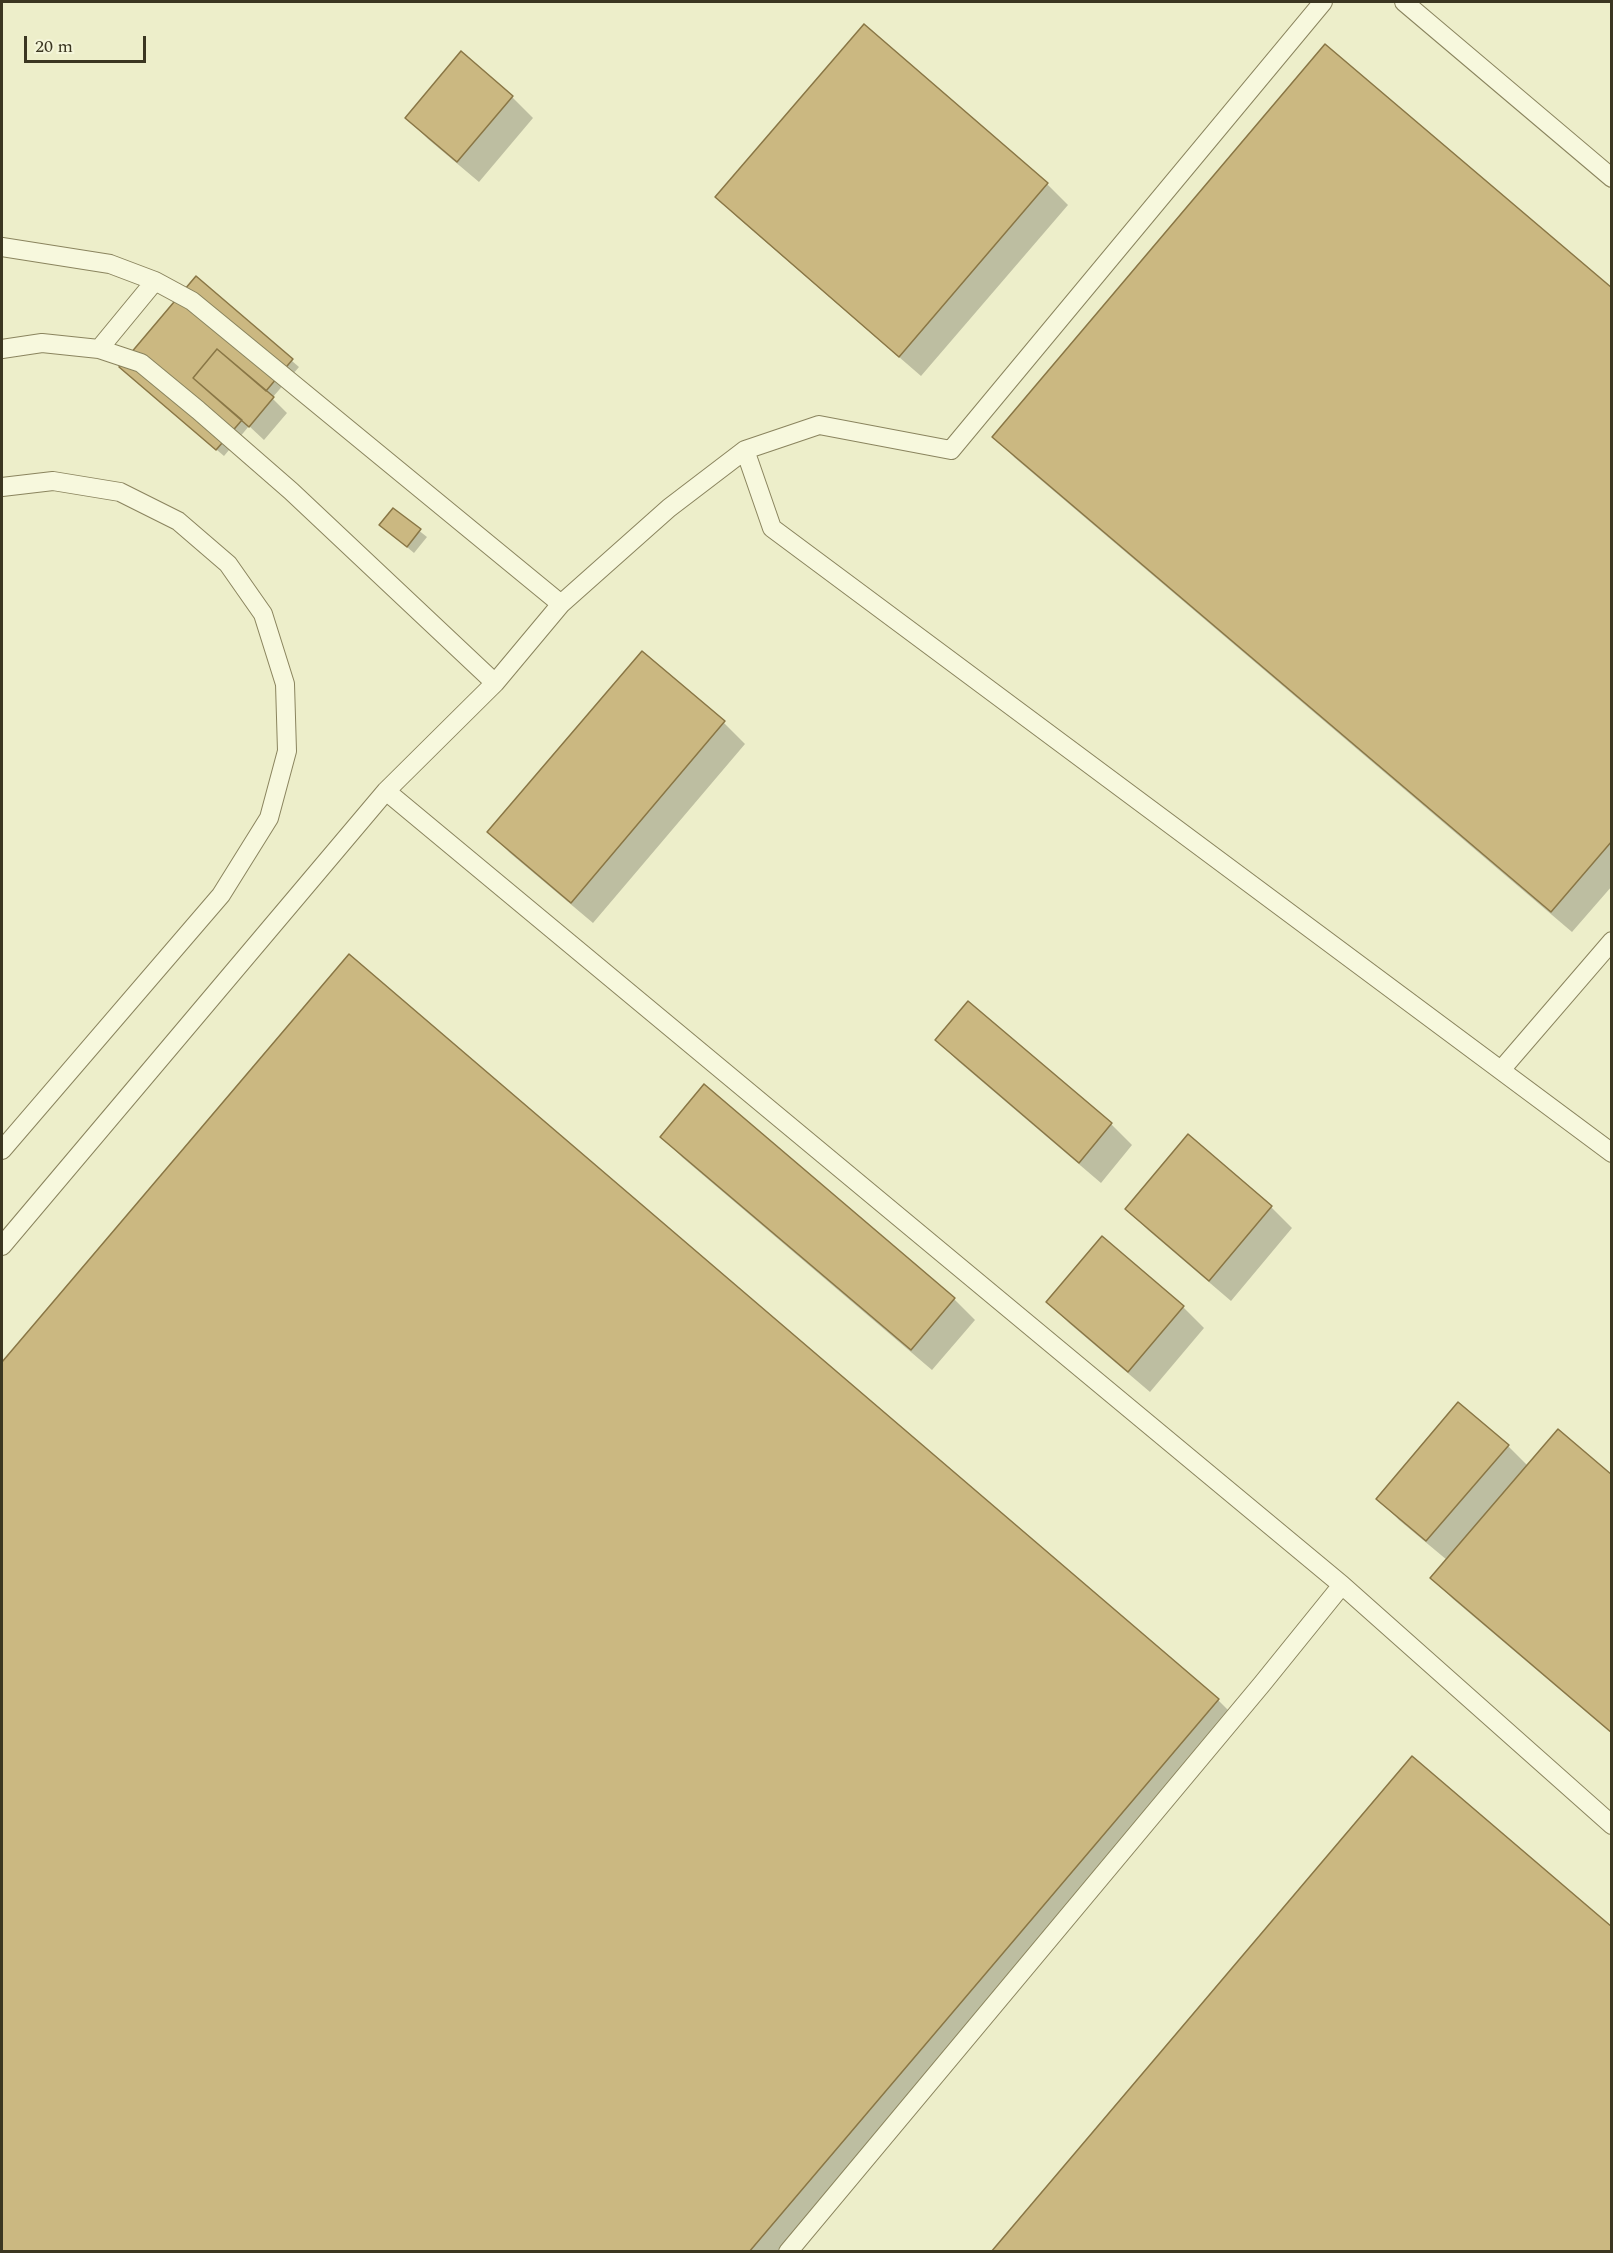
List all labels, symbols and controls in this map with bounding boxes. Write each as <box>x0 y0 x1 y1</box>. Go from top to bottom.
scale bar <box>27 24 148 62</box>
text: 20 m <box>35 33 73 60</box>

